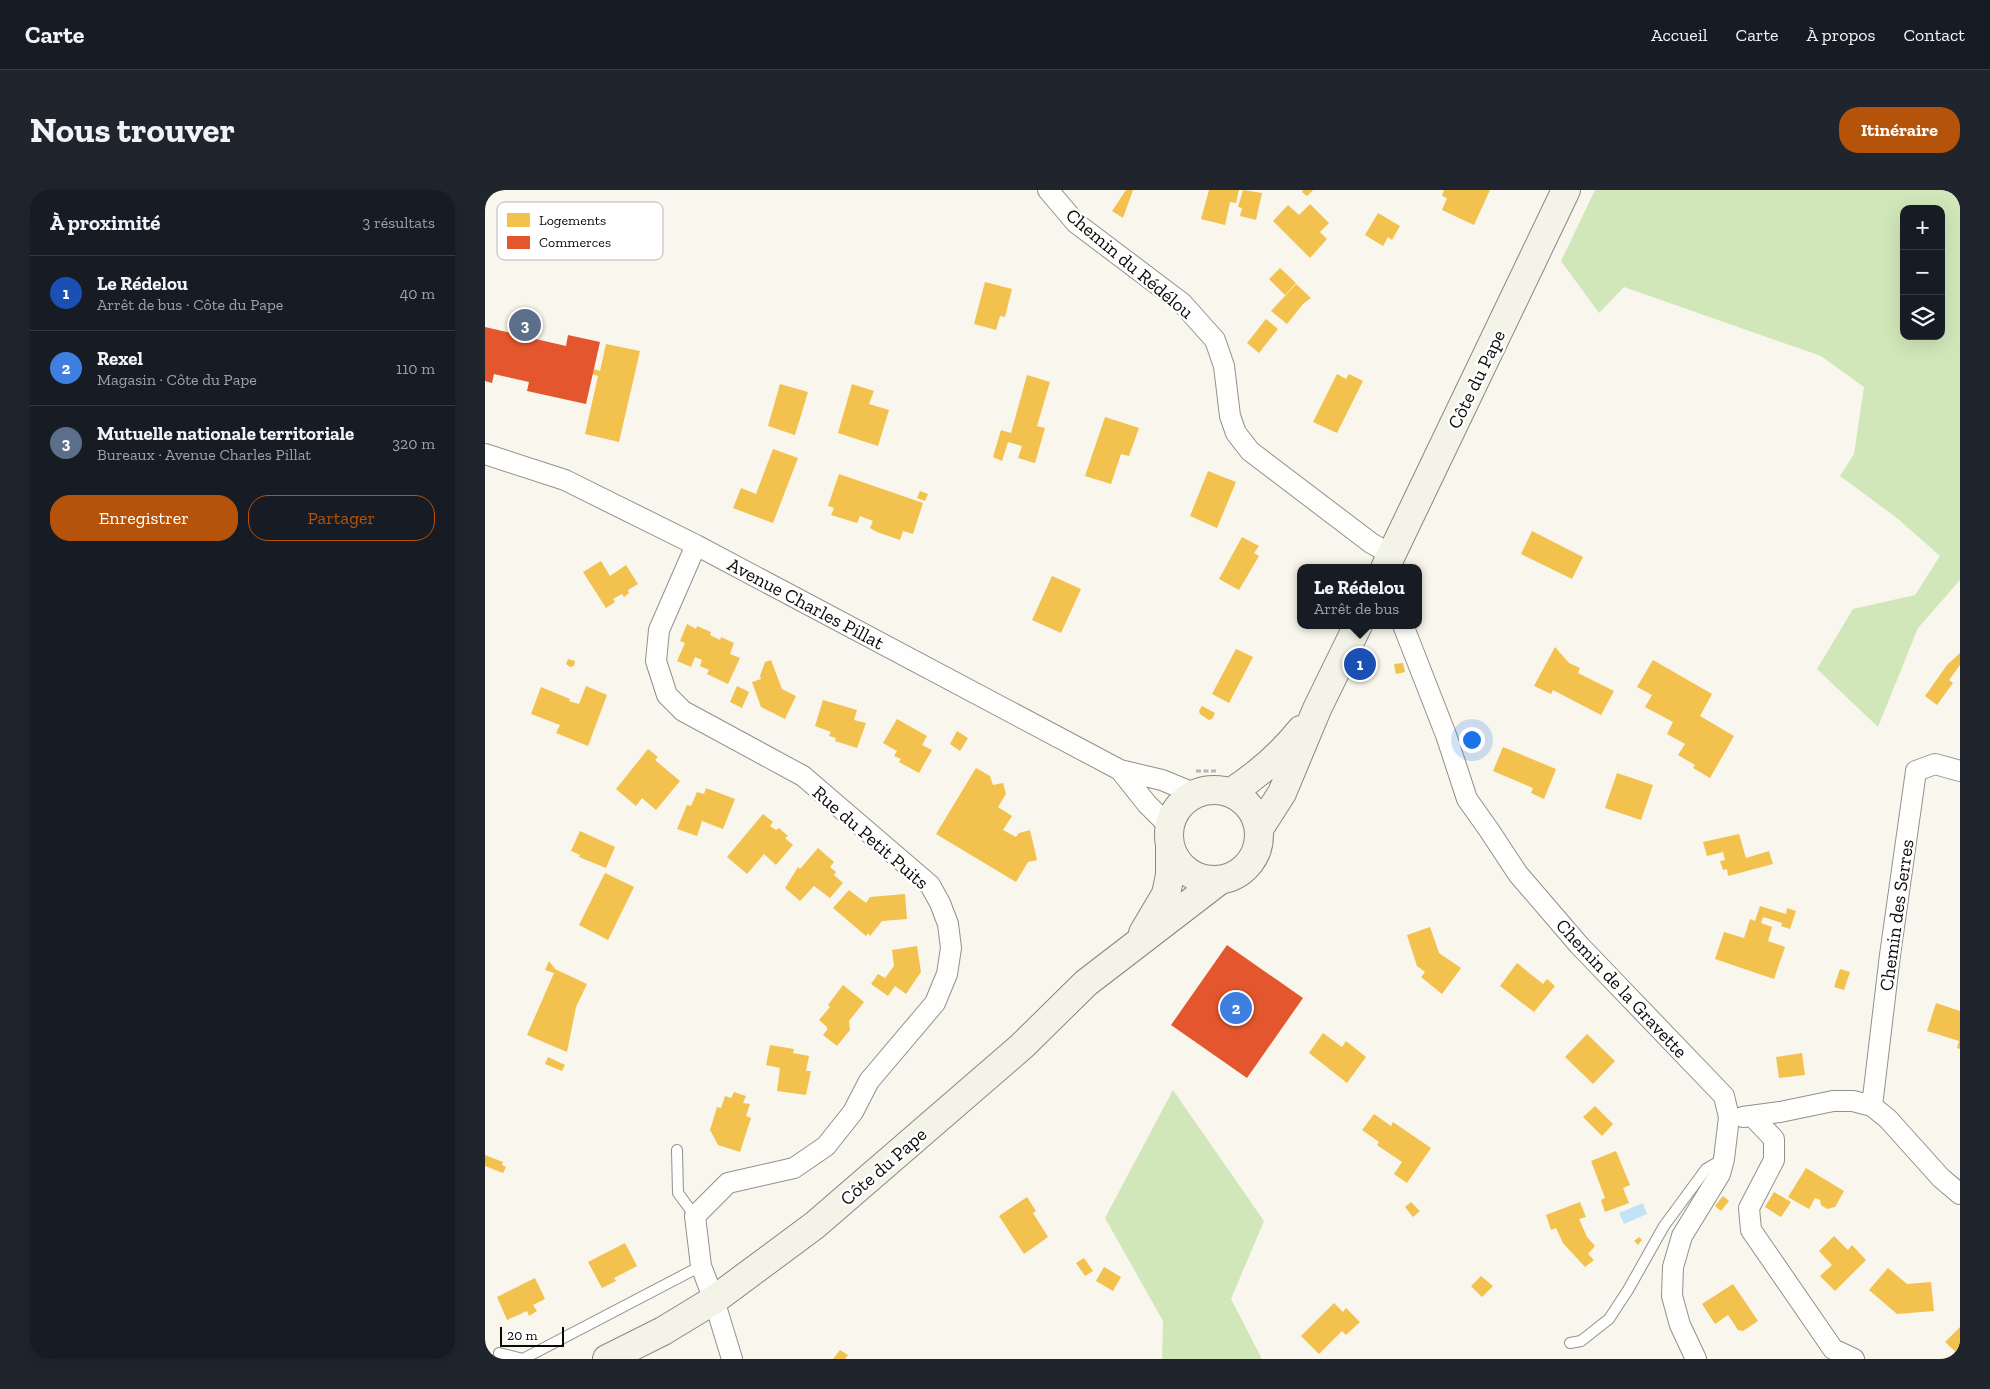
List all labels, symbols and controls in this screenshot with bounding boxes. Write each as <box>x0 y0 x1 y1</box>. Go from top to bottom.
text: Carte <box>25 20 84 49</box>
text: Accueil <box>1651 24 1708 46</box>
text: Carte <box>1736 24 1779 46</box>
text: À propos <box>1807 24 1875 46</box>
text: Contact <box>1903 24 1965 46</box>
button: Itinéraire <box>1839 107 1960 153</box>
text: Nous trouver <box>30 109 235 151</box>
legend <box>497 202 663 260</box>
street label: Chemin du Rédélou <box>1061 203 1198 324</box>
map controls <box>1900 205 1945 340</box>
button: + <box>1900 205 1945 250</box>
text: À proximité <box>50 210 160 235</box>
text: Logements <box>539 212 606 229</box>
text: 3 résultats <box>362 213 435 232</box>
text: Commerces <box>539 234 611 251</box>
button: − <box>1900 250 1945 295</box>
text: Le Rédelou <box>97 272 188 295</box>
text: 1 <box>63 284 69 303</box>
text: 40 m <box>400 284 435 303</box>
text: Arrêt de bus · Côte du Pape <box>97 295 283 314</box>
button: layers <box>1900 295 1945 340</box>
pin: 3 <box>509 306 541 344</box>
street label: Côte du Pape <box>1443 326 1510 432</box>
text: Rexel <box>97 347 143 370</box>
text: 2 <box>62 359 70 378</box>
text: 110 m <box>396 359 435 378</box>
text: Magasin · Côte du Pape <box>97 370 257 389</box>
text: Mutuelle nationale territoriale <box>97 422 354 445</box>
text: 3 <box>62 434 70 453</box>
text: 320 m <box>392 434 435 453</box>
text: Bureaux · Avenue Charles Pillat <box>97 445 311 464</box>
button: Enregistrer <box>50 495 238 541</box>
button: Partager <box>248 495 435 541</box>
street label: Avenue Charles Pillat <box>724 553 888 654</box>
popup <box>1297 564 1422 629</box>
text: Le Rédelou <box>1314 576 1405 599</box>
text: Arrêt de bus <box>1314 599 1399 618</box>
pin: 1 <box>1344 645 1376 683</box>
your location <box>1459 727 1485 753</box>
street label: Rue du Petit Puits <box>808 781 933 894</box>
street label: Chemin des Serres <box>1874 838 1919 992</box>
street label: Chemin de la Gravette <box>1551 914 1692 1063</box>
pin: 2 <box>1220 989 1252 1027</box>
street label: Côte du Pape <box>835 1123 931 1210</box>
scale bar <box>500 1324 564 1347</box>
text: 20 m <box>507 1327 538 1344</box>

